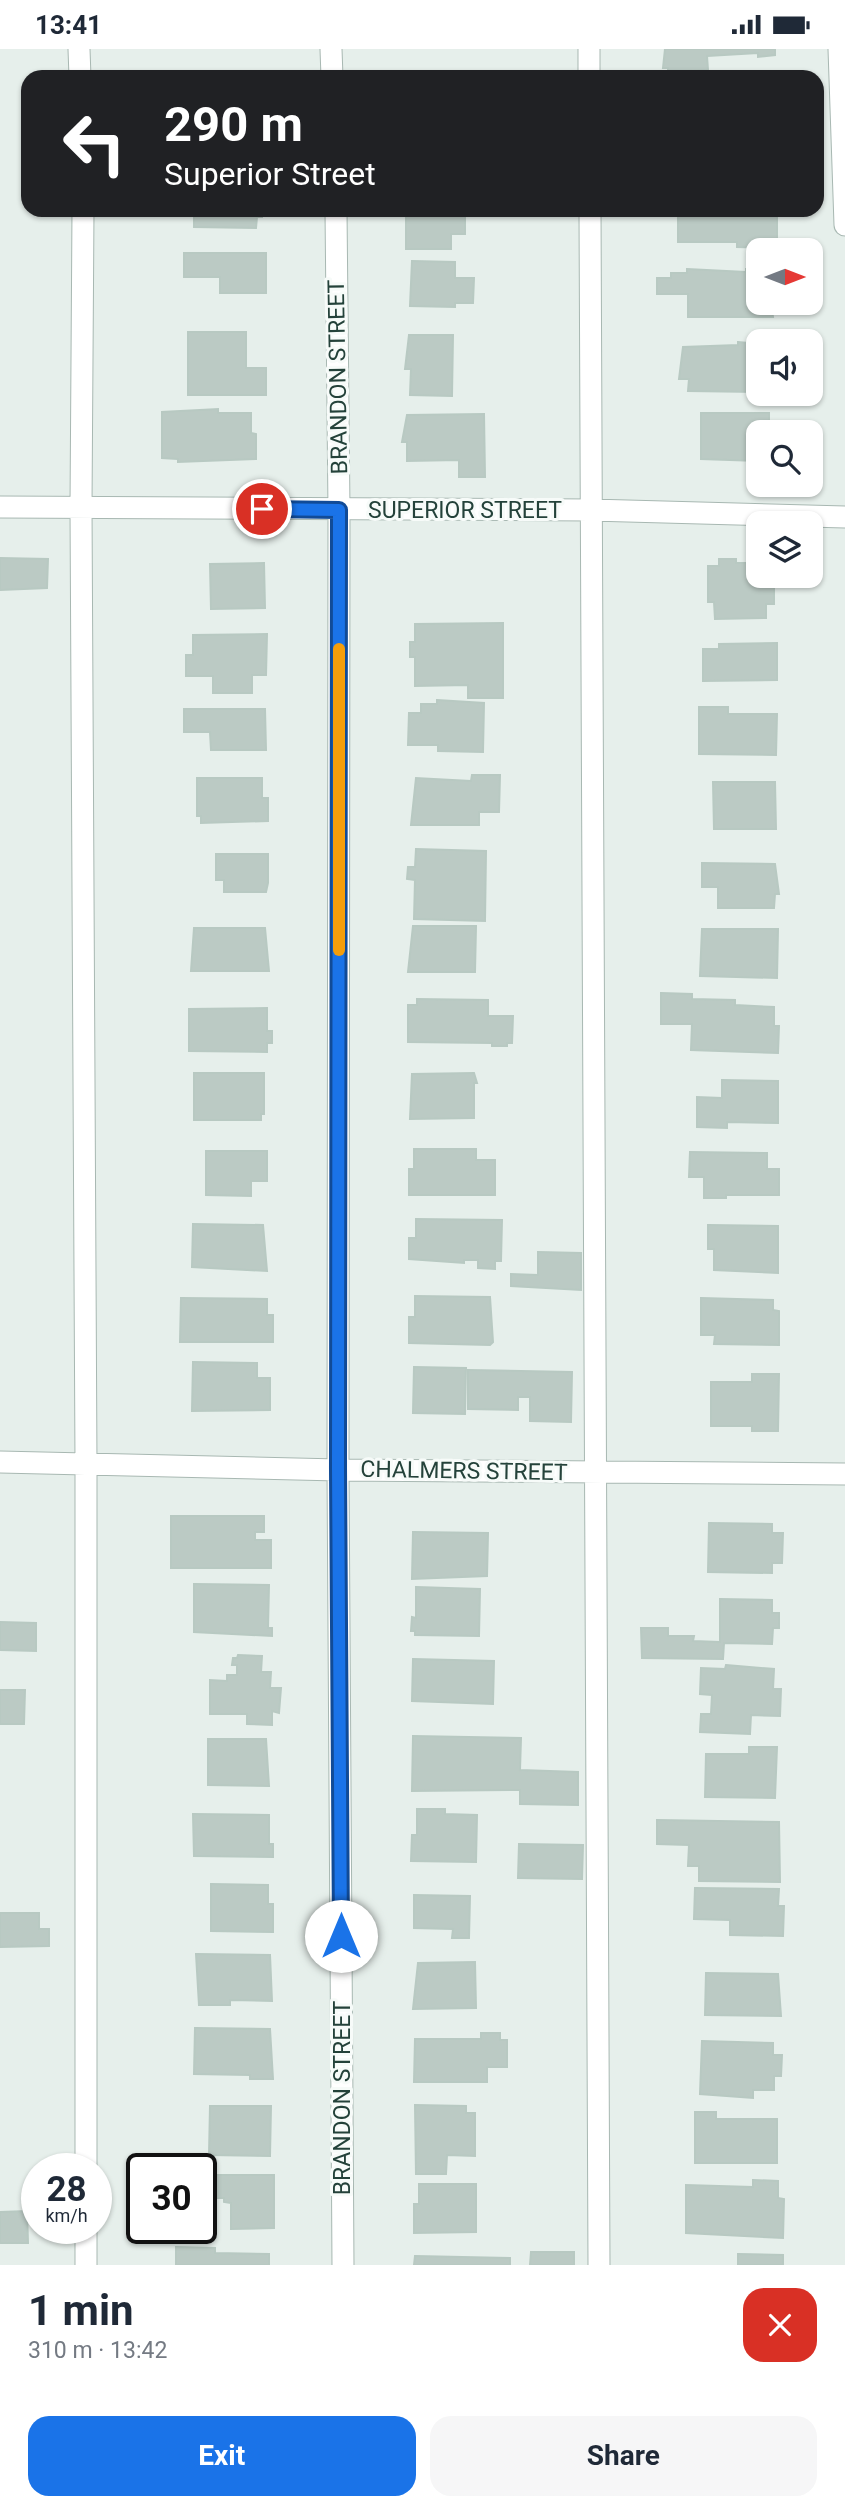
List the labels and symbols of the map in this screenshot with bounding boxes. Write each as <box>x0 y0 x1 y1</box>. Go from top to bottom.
north arrow <box>746 238 822 315</box>
street label: BRANDON STREET <box>323 279 353 475</box>
pin <box>232 479 292 539</box>
street label: SUPERIOR STREET <box>368 497 562 524</box>
street label: CHALMERS STREET <box>360 1456 568 1486</box>
position arrow <box>304 1899 378 1973</box>
street label: BRANDON STREET <box>329 2000 356 2195</box>
speed limit sign: 30 <box>126 2153 217 2244</box>

